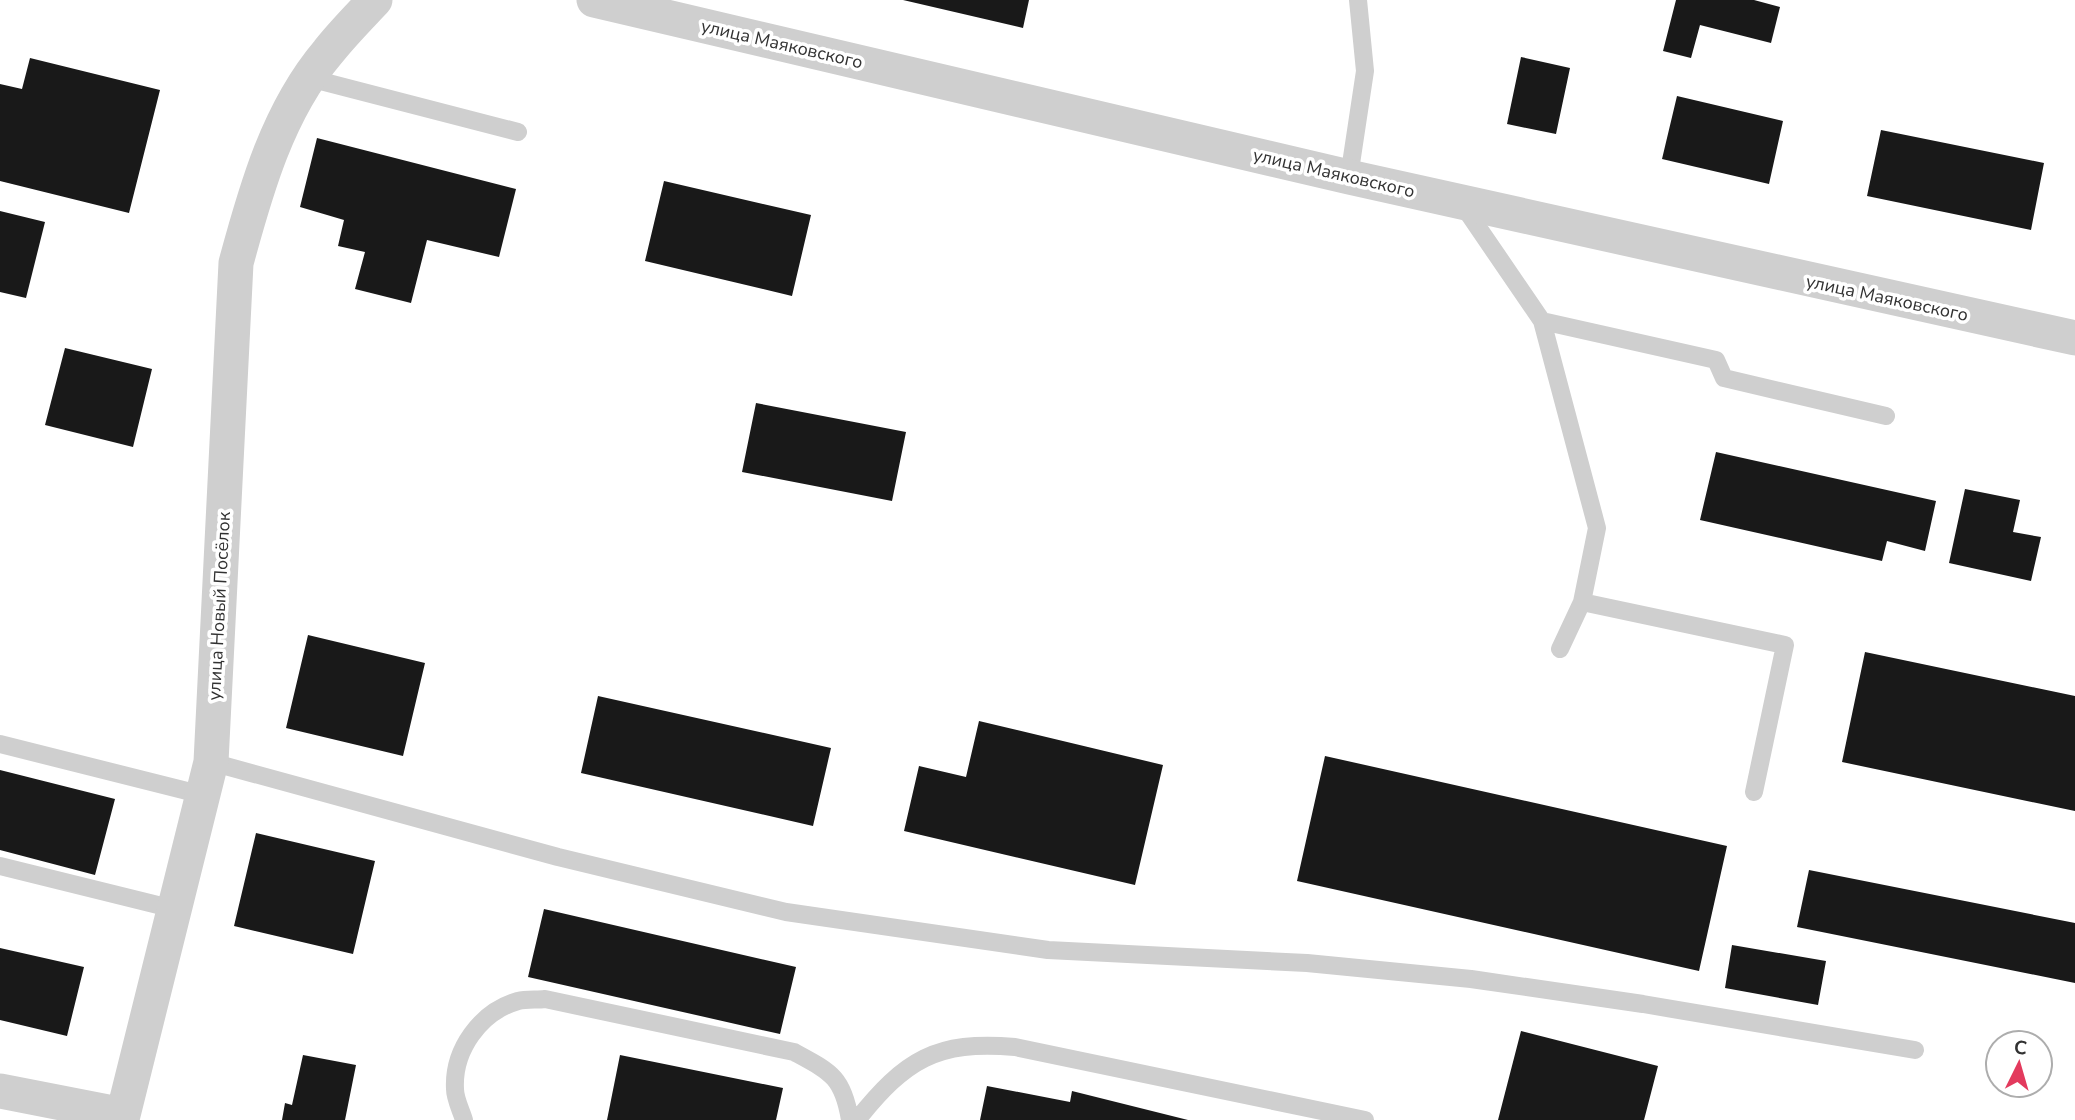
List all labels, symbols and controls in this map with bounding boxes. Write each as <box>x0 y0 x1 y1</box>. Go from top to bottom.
street label: улица Маяковского <box>699 14 865 74</box>
street label: улица Маяковского <box>1251 143 1417 203</box>
street label: улица Маяковского <box>1804 269 1970 327</box>
street label: улица Новый Посёлок <box>202 511 236 701</box>
north arrow <box>1984 1029 2054 1099</box>
text: С <box>2013 1035 2028 1062</box>

